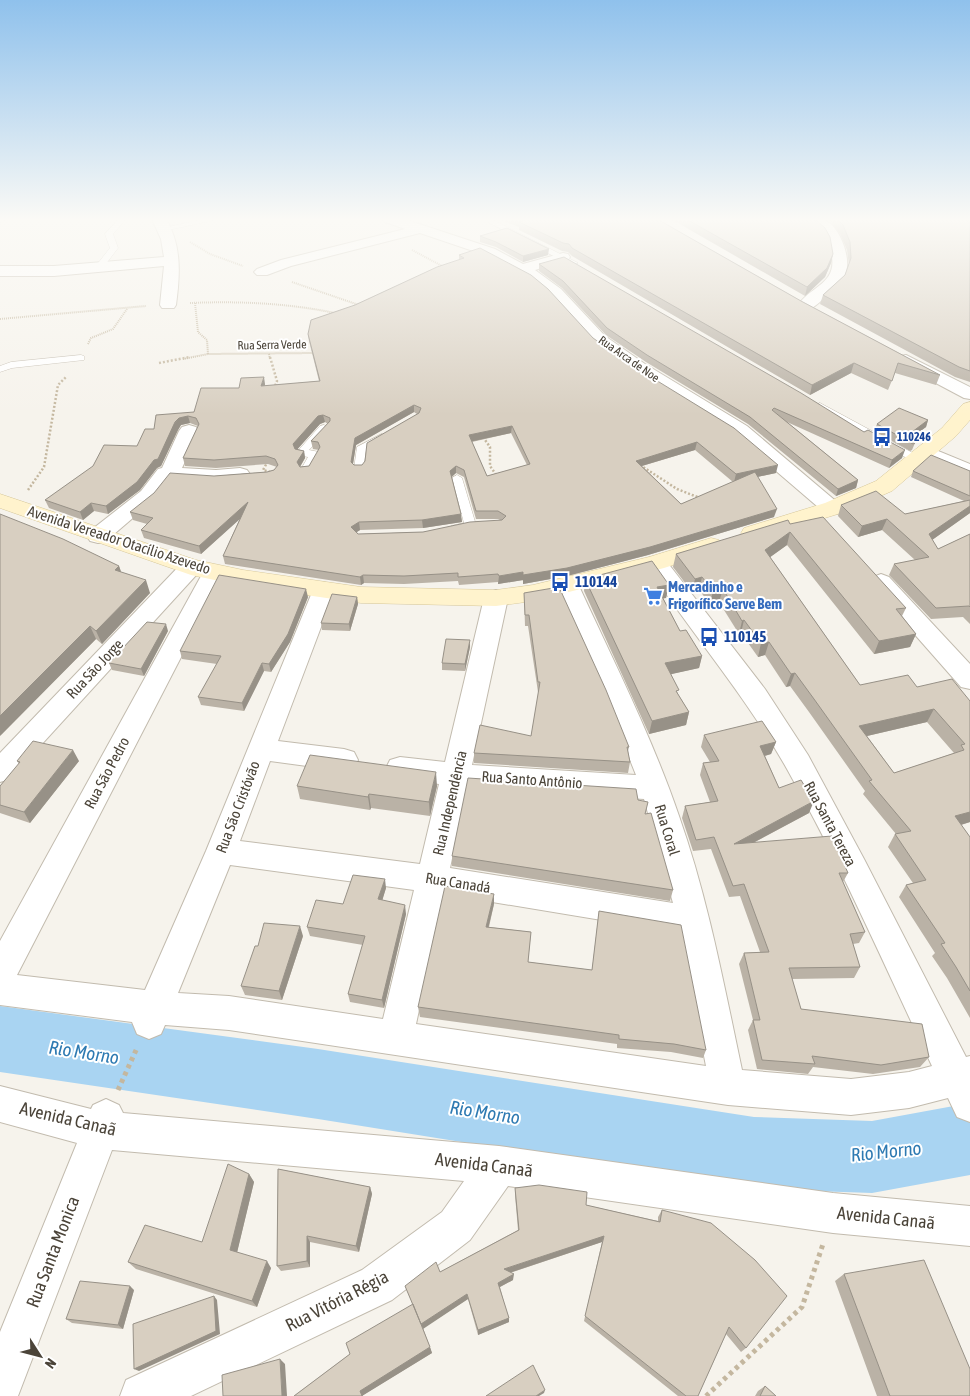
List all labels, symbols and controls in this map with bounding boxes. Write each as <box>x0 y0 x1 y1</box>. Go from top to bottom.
street label: Rua Arca de Noe <box>596 333 662 385</box>
street label: Rua Serra Verde <box>237 337 307 353</box>
bus stop icon: 110246 <box>871 426 893 448</box>
place label: 110246 <box>897 430 931 444</box>
street label: Avenida Vereador Otacílio Azevedo <box>26 502 213 577</box>
bus stop icon: 110144 <box>549 571 571 593</box>
place label: 110144 <box>575 573 617 590</box>
place label: Mercadinho e Frigorífico Serve Bem <box>668 578 782 612</box>
supermarket icon: Mercadinho e Frigorífico Serve Bem <box>642 585 664 607</box>
bus stop icon: 110145 <box>698 626 720 648</box>
place label: 110145 <box>724 628 766 645</box>
street label: Rua São Jorge <box>63 635 127 702</box>
street label: Rua São Pedro <box>81 734 133 811</box>
street label: Rua Independência <box>429 749 470 857</box>
street label: Rua São Cristóvão <box>212 758 263 855</box>
street label: Rua Santo Antônio <box>481 767 583 792</box>
street label: Rua Santa Tereza <box>801 778 860 869</box>
street label: Rua Coral <box>652 802 683 858</box>
street label: Rua Canadá <box>424 869 492 896</box>
water label: Rio Morno <box>47 1036 121 1068</box>
water label: Rio Morno <box>448 1096 522 1128</box>
street label: Avenida Canaã <box>18 1097 118 1140</box>
water label: Rio Morno <box>850 1136 922 1166</box>
street label: Avenida Canaã <box>434 1148 534 1181</box>
street label: Rua Santa Monica <box>22 1193 83 1310</box>
street label: Avenida Canaã <box>836 1202 936 1233</box>
street label: Rua Vitória Régia <box>282 1266 392 1335</box>
north arrow <box>15 1331 65 1381</box>
text: N <box>42 1356 59 1372</box>

